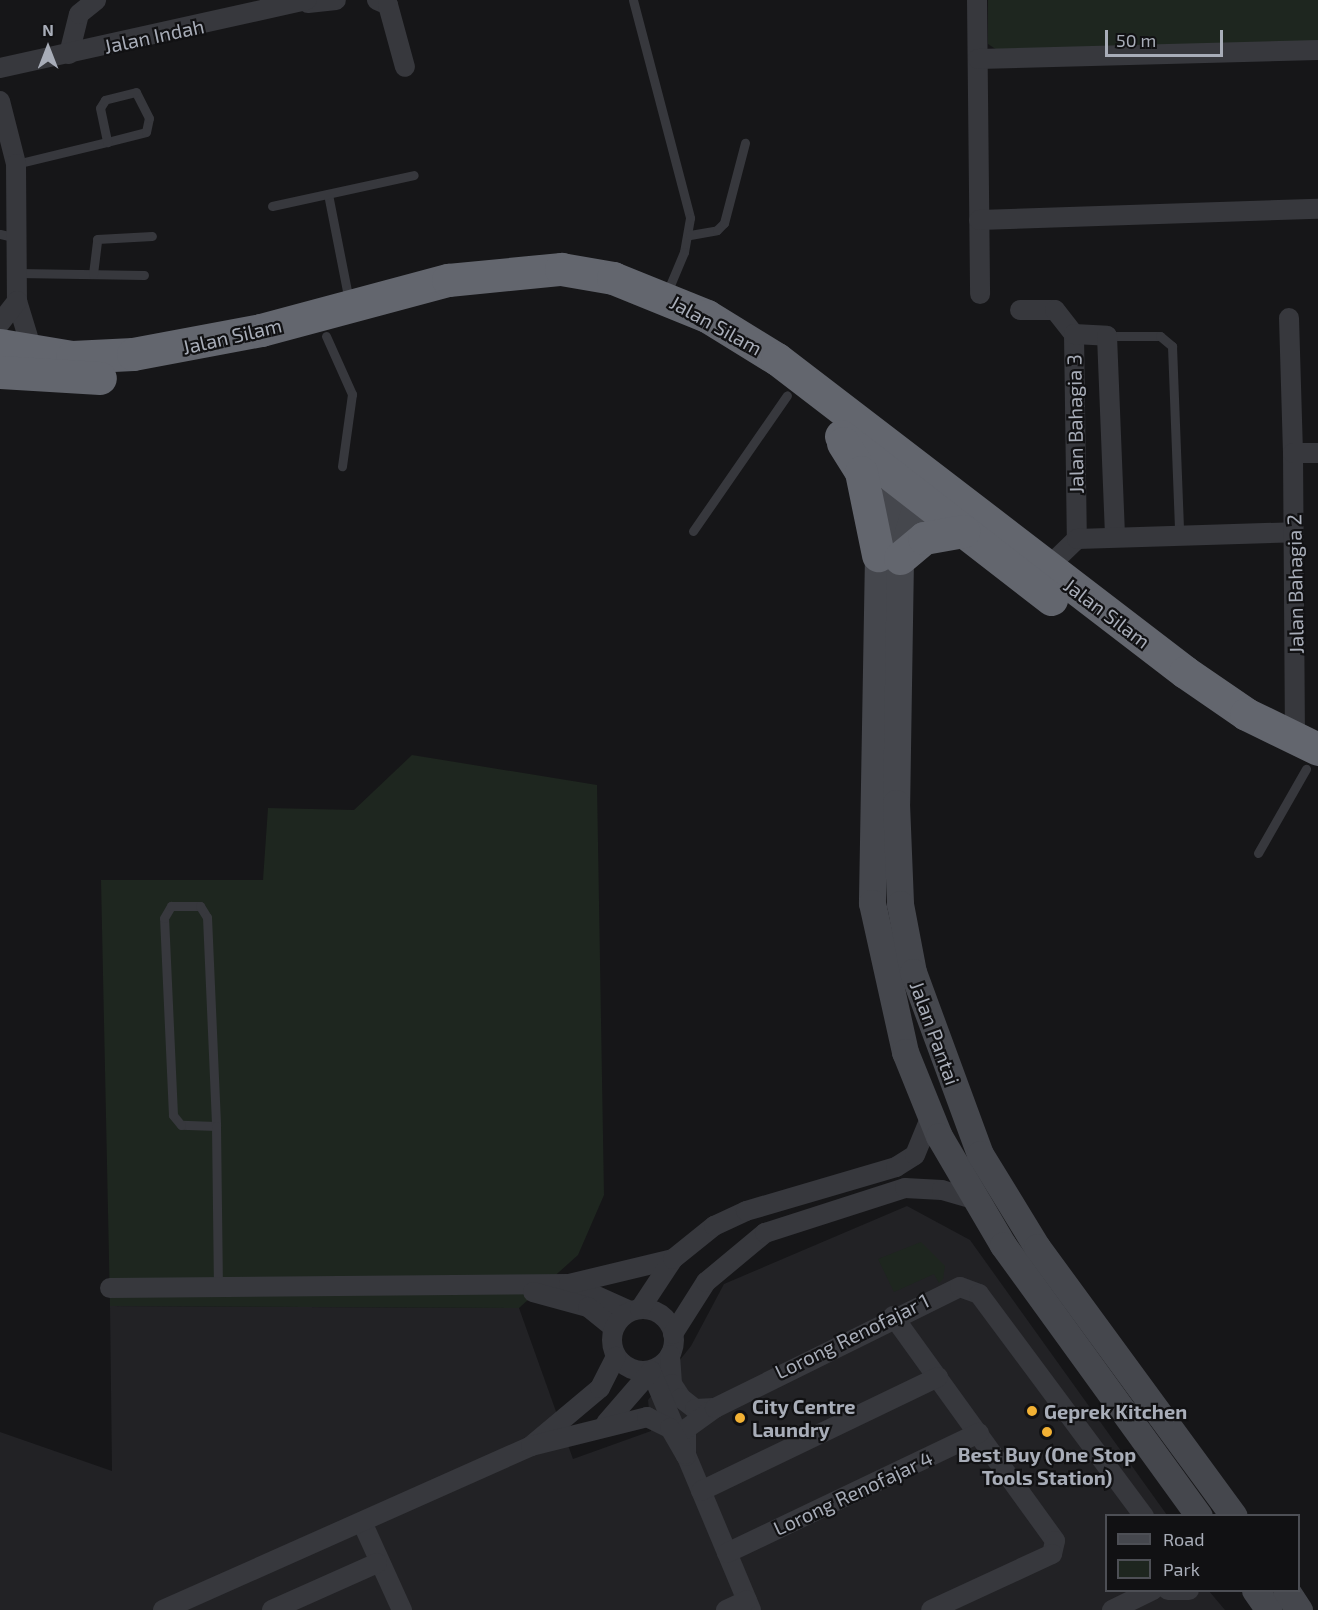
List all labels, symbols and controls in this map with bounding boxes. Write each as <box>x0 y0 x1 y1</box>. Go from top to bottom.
street label: Jalan Indah <box>102 14 206 58</box>
north arrow <box>18 18 78 78</box>
scale bar <box>1108 18 1226 56</box>
text: N <box>42 20 54 39</box>
text: 50 m <box>1116 29 1156 51</box>
street label: Jalan Silam <box>666 290 766 360</box>
street label: Jalan Silam <box>180 313 284 359</box>
street label: Jalan Bahagia 3 <box>1062 354 1088 494</box>
street label: Jalan Bahagia 2 <box>1282 514 1308 654</box>
street label: Jalan Silam <box>1059 573 1155 653</box>
street label: Jalan Pantai <box>905 978 965 1088</box>
street label: Lorong Renofajar 1 <box>771 1288 933 1384</box>
place label: City Centre Laundry <box>752 1394 856 1441</box>
place label: Geprek Kitchen <box>1044 1399 1187 1423</box>
marker: Geprek Kitchen <box>1025 1404 1039 1418</box>
marker: City Centre Laundry <box>733 1411 747 1425</box>
marker: Best Buy (One Stop Tools Station) <box>1040 1425 1054 1439</box>
place label: Best Buy (One Stop Tools Station) <box>957 1442 1137 1489</box>
street label: Lorong Renofajar 4 <box>769 1446 937 1540</box>
legend <box>1105 1514 1300 1592</box>
text: Road <box>1163 1528 1204 1550</box>
text: Park <box>1163 1558 1200 1580</box>

